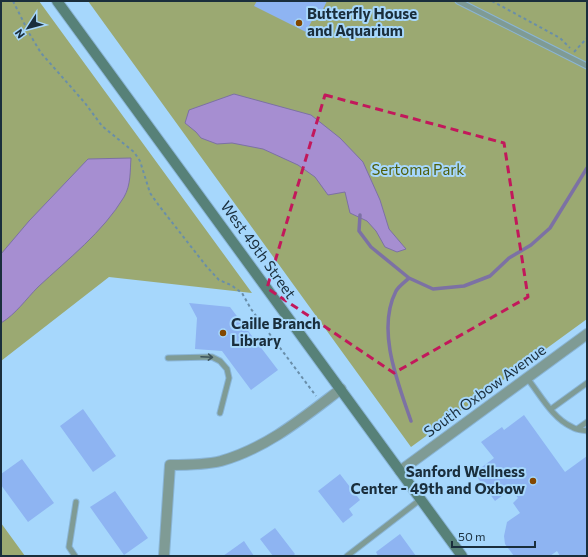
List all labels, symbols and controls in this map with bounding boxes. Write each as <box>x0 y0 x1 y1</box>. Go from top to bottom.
place label: Butterfly House and Aquarium <box>307 4 417 39</box>
north arrow <box>8 8 48 48</box>
marker: Butterfly House and Aquarium <box>294 18 304 28</box>
text: N <box>12 27 27 41</box>
park label: Sertoma Park <box>372 160 464 178</box>
street label: West 49th Street <box>217 197 300 302</box>
place label: Caille Branch Library <box>231 314 321 349</box>
marker: Caille Branch Library <box>218 328 228 338</box>
street label: South Oxbow Avenue <box>420 340 549 440</box>
one-way arrow <box>200 354 213 361</box>
place label: Sanford Wellness Center - 49th and Oxbow <box>351 462 526 497</box>
marker: Sanford Wellness Center - 49th and Oxbow <box>528 476 538 486</box>
scale bar <box>452 523 535 549</box>
text: 50 m <box>458 529 486 543</box>

